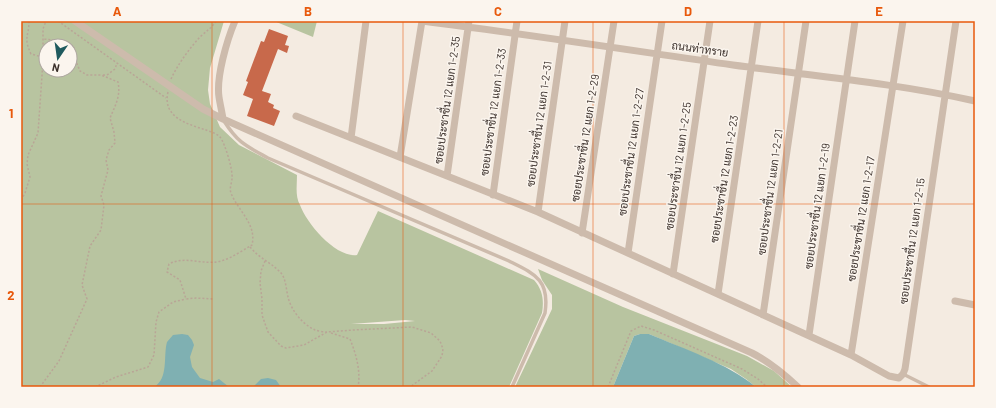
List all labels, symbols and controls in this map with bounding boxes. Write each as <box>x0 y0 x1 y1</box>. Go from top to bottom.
text: A <box>113 3 122 19</box>
text: B <box>304 3 312 19</box>
text: C <box>494 3 502 19</box>
text: D <box>684 3 692 19</box>
text: E <box>875 3 883 19</box>
street label: ซอยประชาชื่น 12 แยก 1-2-35 <box>427 34 462 165</box>
north arrow <box>38 38 78 78</box>
street label: ถนนท่าทราย <box>671 38 729 59</box>
street label: ซอยประชาชื่น 12 แยก 1-2-33 <box>473 47 508 177</box>
street label: ซอยประชาชื่น 12 แยก 1-2-31 <box>519 60 554 188</box>
text: N <box>51 61 61 75</box>
street label: ซอยประชาชื่น 12 แยก 1-2-29 <box>564 72 601 203</box>
street label: ซอยประชาชื่น 12 แยก 1-2-27 <box>611 87 646 216</box>
street label: ซอยประชาชื่น 12 แยก 1-2-25 <box>658 100 693 231</box>
text: 1 <box>9 105 13 121</box>
street label: ซอยประชาชื่น 12 แยก 1-2-23 <box>703 114 740 244</box>
street label: ซอยประชาชื่น 12 แยก 1-2-21 <box>750 128 785 256</box>
street label: ซอยประชาชื่น 12 แยก 1-2-19 <box>797 141 832 270</box>
street label: ซอยประชาชื่น 12 แยก 1-2-17 <box>840 155 877 282</box>
street label: ซอยประชาชื่น 12 แยก 1-2-15 <box>892 176 927 305</box>
text: 2 <box>7 287 15 303</box>

